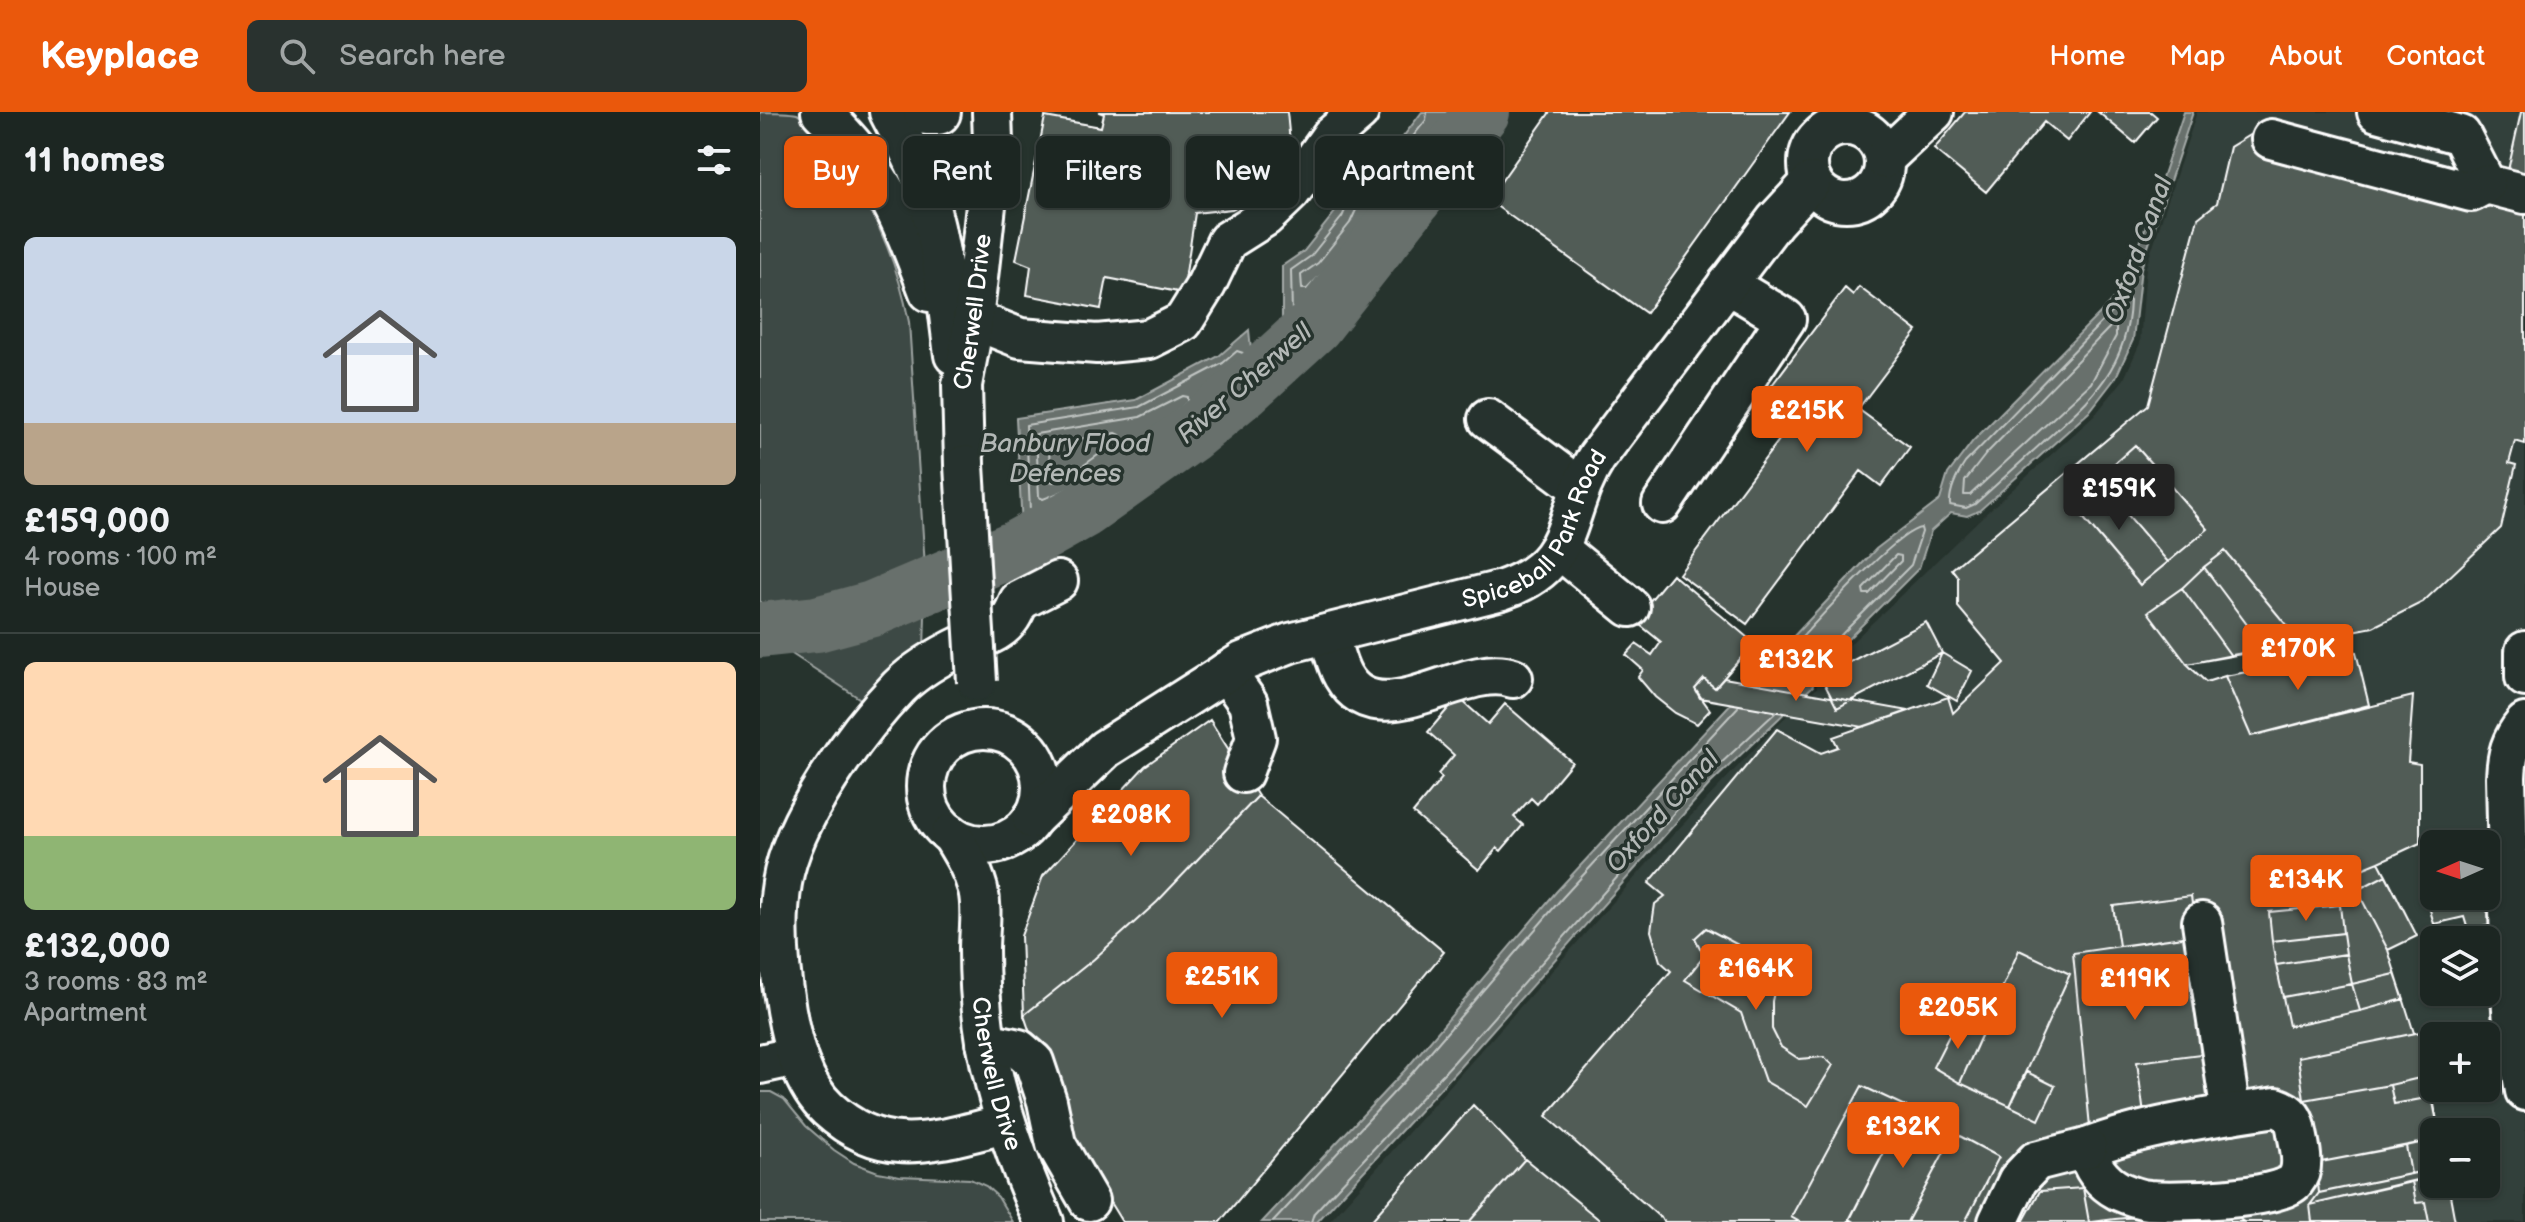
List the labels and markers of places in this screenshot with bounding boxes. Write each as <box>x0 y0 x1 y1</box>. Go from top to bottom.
pin: £215K <box>1751 386 1863 454</box>
pin: £159K <box>2063 464 2175 532</box>
pin: £170K <box>2242 624 2354 692</box>
pin: £132K <box>1740 635 1852 703</box>
pin: £208K <box>1075 790 1187 858</box>
pin: £134K <box>2250 855 2362 923</box>
pin: £164K <box>1700 944 1812 1012</box>
pin: £251K <box>1166 952 1278 1020</box>
pin: £119K <box>2079 954 2191 1022</box>
pin: £205K <box>1902 983 2014 1051</box>
pin: £132K <box>1847 1102 1959 1170</box>

